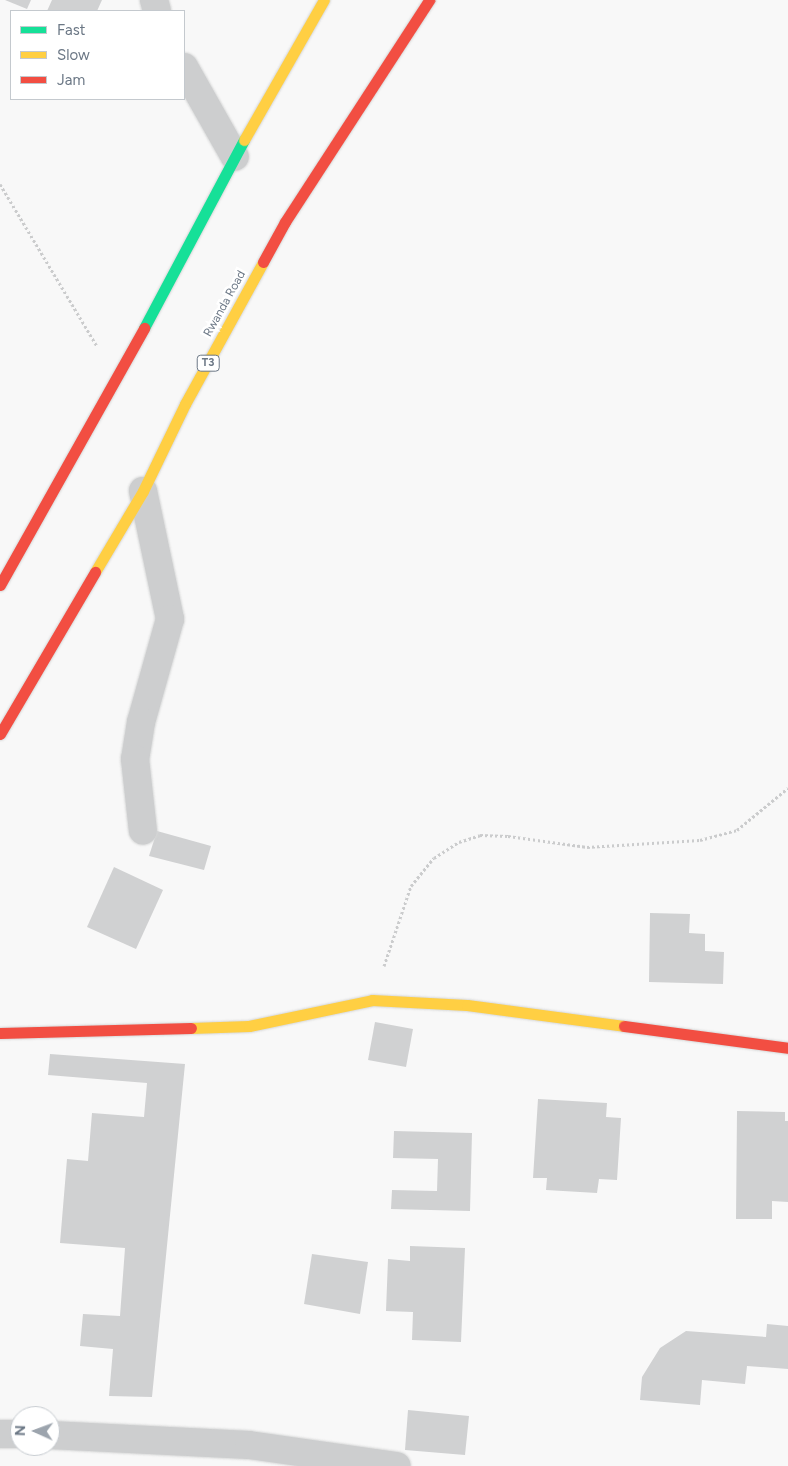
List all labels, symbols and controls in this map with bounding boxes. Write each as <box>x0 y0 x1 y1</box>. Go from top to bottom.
legend <box>10 10 185 100</box>
text: Fast <box>57 21 85 39</box>
text: Slow <box>57 46 90 64</box>
text: Jam <box>57 71 85 89</box>
street label: Rwanda Road <box>201 268 249 340</box>
road number: T3 <box>196 354 220 372</box>
north arrow <box>10 1406 60 1456</box>
text: N <box>12 1425 29 1436</box>

